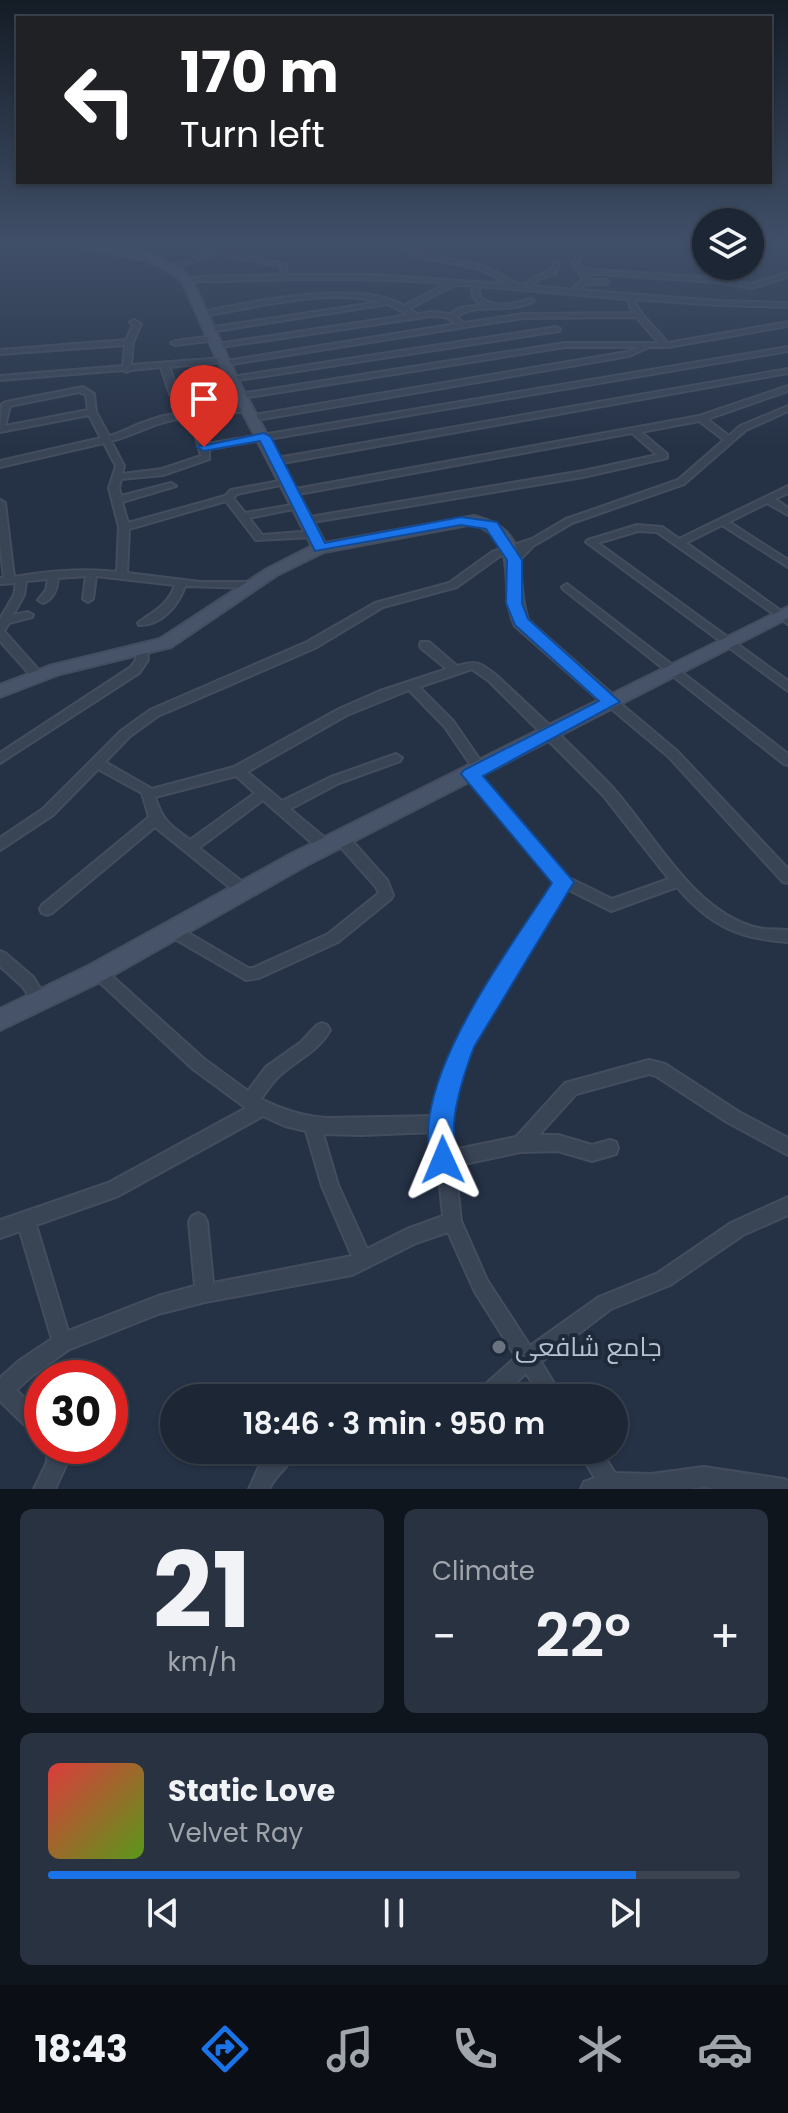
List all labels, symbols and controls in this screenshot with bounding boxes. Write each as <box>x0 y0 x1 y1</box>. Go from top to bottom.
text: 170 m <box>180 33 339 112</box>
icon: left <box>48 48 152 152</box>
text: Turn left <box>180 109 325 160</box>
map controls <box>692 208 764 280</box>
button: layers <box>692 208 764 280</box>
pin <box>170 365 238 447</box>
icon: arrive <box>182 377 226 421</box>
position arrow <box>401 1118 485 1202</box>
place label: جامع شافعی <box>515 1329 662 1365</box>
marker: جامع شافعی <box>490 1338 508 1356</box>
speed limit sign: 30 <box>24 1360 128 1464</box>
text: 18:46 · 3 min · 950 m <box>243 1402 545 1445</box>
text: 21 <box>153 1518 251 1663</box>
text: Climate <box>432 1553 535 1589</box>
text: 22° <box>535 1594 631 1678</box>
text: − <box>432 1606 456 1667</box>
text: + <box>710 1606 740 1667</box>
text: km/h <box>167 1644 237 1680</box>
text: Static Love <box>168 1769 335 1812</box>
text: Velvet Ray <box>168 1815 303 1851</box>
icon: previous <box>141 1891 185 1935</box>
icon: pause <box>372 1891 416 1935</box>
icon: next <box>603 1891 647 1935</box>
icon: directions <box>197 2021 253 2077</box>
icon: music <box>322 2021 378 2077</box>
icon: phone <box>447 2021 503 2077</box>
icon: climate <box>572 2021 628 2077</box>
icon: car <box>697 2021 753 2077</box>
text: 18:43 <box>35 2024 128 2075</box>

